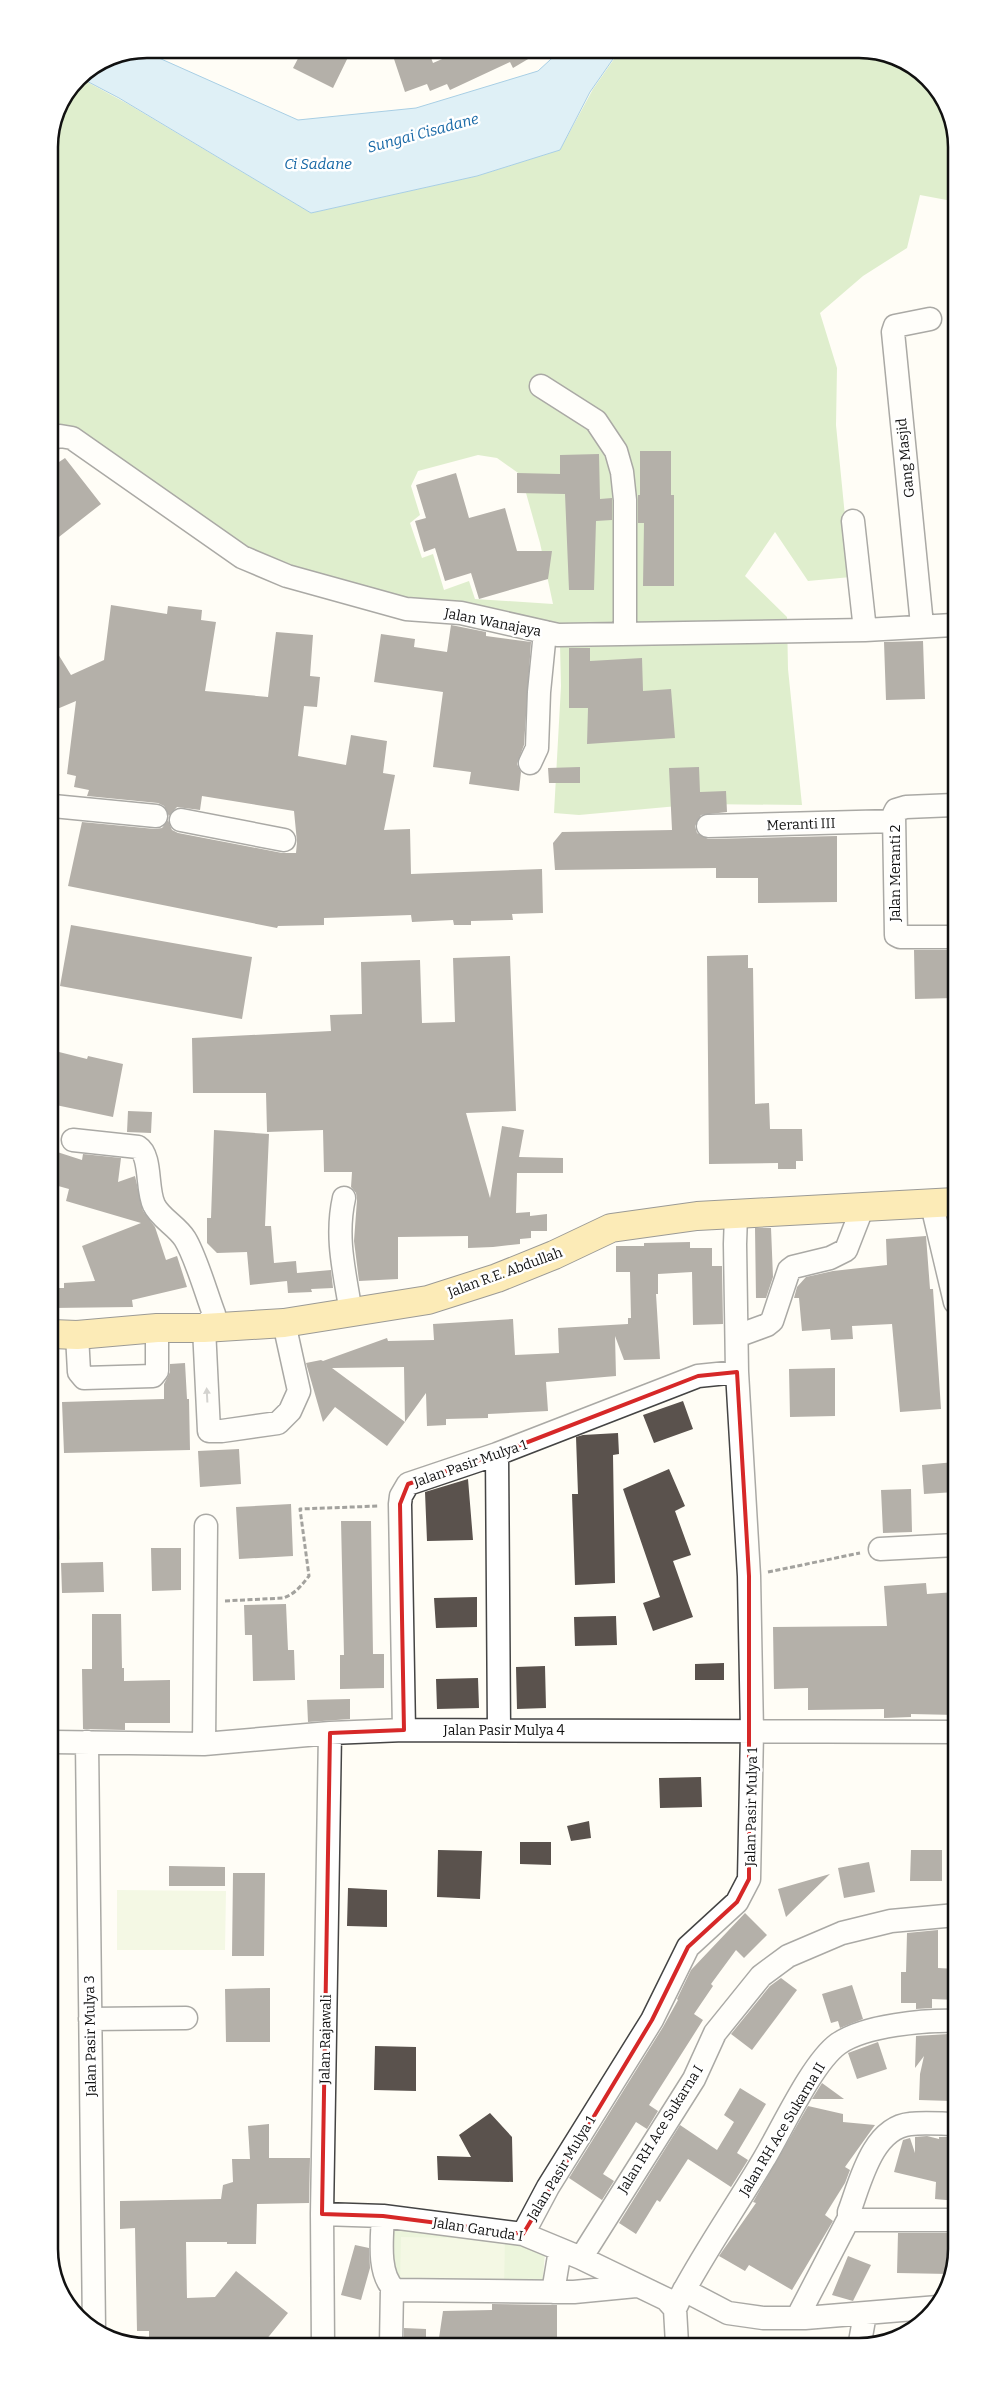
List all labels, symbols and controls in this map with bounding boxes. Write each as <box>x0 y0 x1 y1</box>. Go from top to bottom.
water label: Sungai Cisadane <box>365 109 481 156</box>
water label: Ci Sadane <box>284 155 352 173</box>
street label: Gang Masjid <box>893 417 918 499</box>
street label: Jalan Wanajaya <box>442 605 543 640</box>
street label: Meranti III <box>766 815 836 834</box>
street label: Jalan Meranti 2 <box>887 825 904 922</box>
street label: Jalan R.E. Abdullah <box>445 1244 565 1301</box>
one-way arrow <box>202 1387 210 1403</box>
street label: Jalan Pasir Mulya 1 <box>410 1436 529 1491</box>
street label: Jalan Pasir Mulya 4 <box>442 1722 565 1739</box>
street label: Jalan Pasir Mulya 1 <box>742 1747 761 1868</box>
street label: Jalan Pasir Mulya 3 <box>81 1975 100 2098</box>
street label: Jalan Rajawali <box>316 1994 335 2085</box>
street label: Jalan RH Ace Sukarna II <box>735 2059 829 2200</box>
street label: Jalan RH Ace Sukarna I <box>614 2062 707 2197</box>
street label: Jalan Pasir Mulya 1 <box>523 2113 599 2224</box>
street label: Jalan Garuda I <box>431 2214 524 2245</box>

